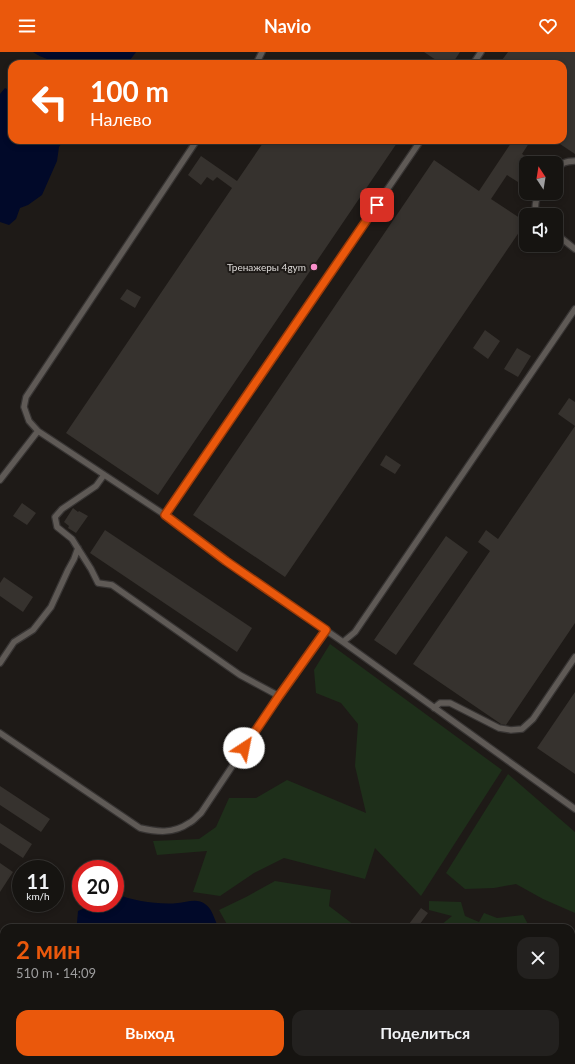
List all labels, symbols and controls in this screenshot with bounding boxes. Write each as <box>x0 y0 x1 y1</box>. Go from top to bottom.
icon: menu <box>16 15 38 37</box>
text: Navio <box>264 15 311 37</box>
icon: heart <box>537 15 559 37</box>
text: 100 m <box>90 74 169 108</box>
icon: left <box>24 76 76 128</box>
text: Налево <box>90 108 152 130</box>
north arrow <box>519 156 563 200</box>
map controls <box>519 156 563 252</box>
pin <box>360 188 394 222</box>
icon: arrive <box>366 194 388 216</box>
button: sound <box>519 208 563 252</box>
place label: Тренажеры 4gym <box>227 261 306 273</box>
marker: Тренажеры 4gym <box>309 262 319 272</box>
position arrow <box>223 727 265 769</box>
speed limit sign: 20 <box>72 860 124 912</box>
text: 11 <box>26 869 50 893</box>
text: km/h <box>26 890 50 902</box>
text: 2 мин <box>16 935 81 964</box>
button: close <box>517 937 559 979</box>
text: 510 m · 14:09 <box>16 965 96 981</box>
button: Выход <box>16 1010 284 1056</box>
button: Поделиться <box>292 1010 559 1056</box>

